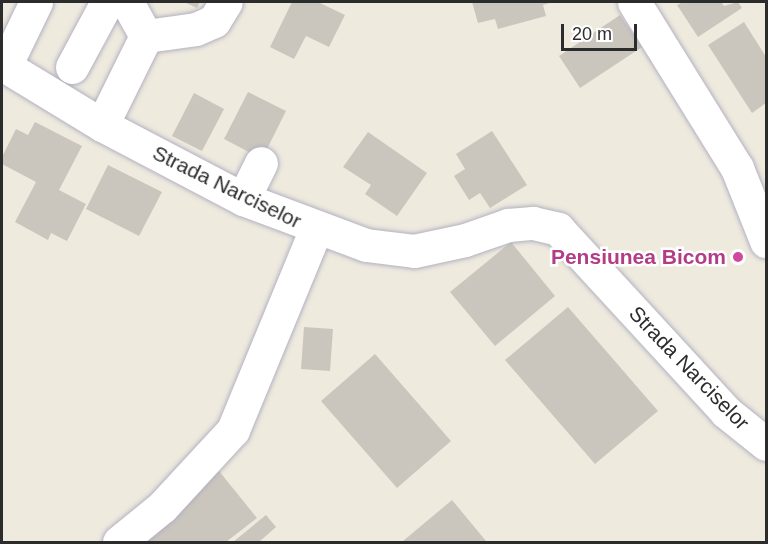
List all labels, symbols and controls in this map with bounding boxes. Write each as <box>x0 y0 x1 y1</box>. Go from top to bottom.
scale bar <box>564 12 640 50</box>
text: 20 m <box>572 24 612 44</box>
street label: Strada Narciselor <box>149 140 305 234</box>
place label: Pensiunea Bicom <box>551 244 726 270</box>
marker: Pensiunea Bicom <box>731 250 745 264</box>
street label: Strada Narciselor <box>624 301 754 435</box>

